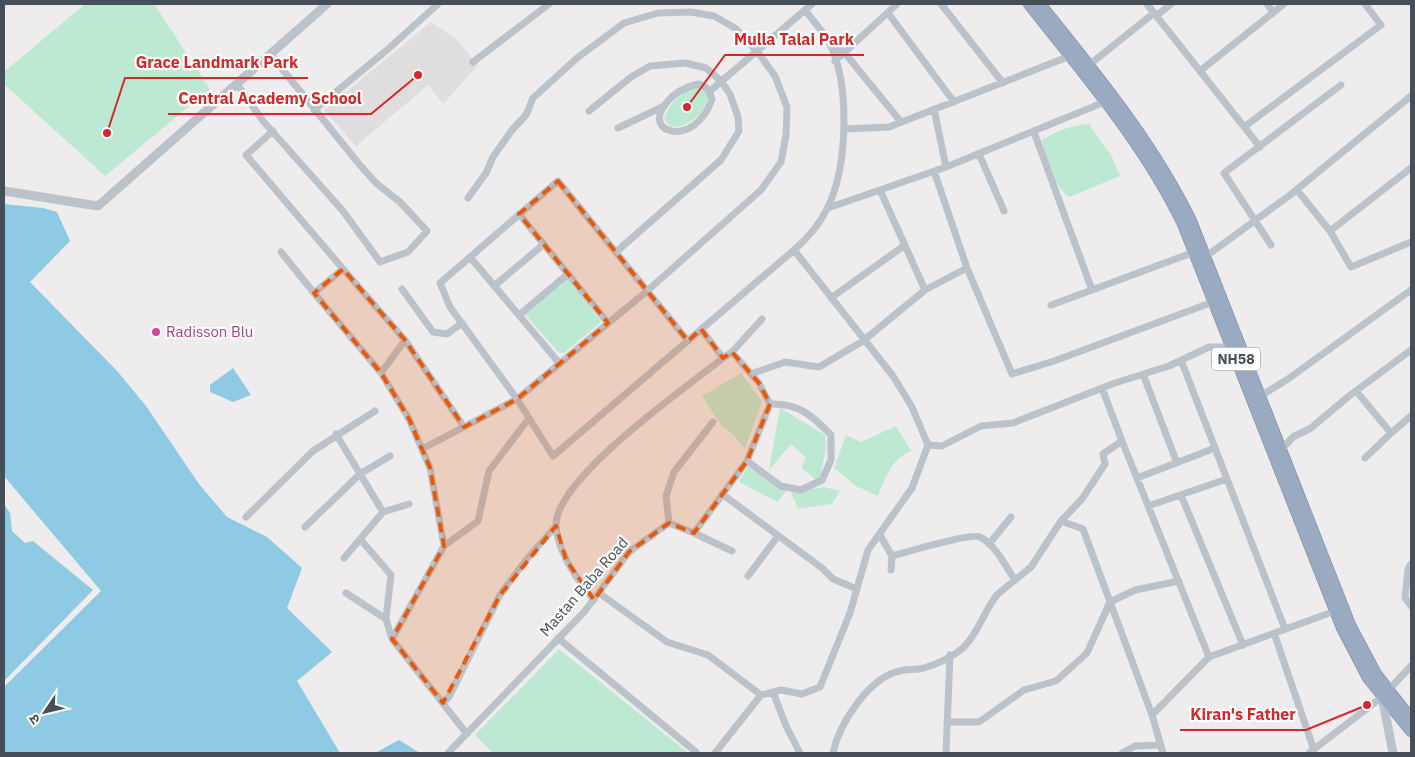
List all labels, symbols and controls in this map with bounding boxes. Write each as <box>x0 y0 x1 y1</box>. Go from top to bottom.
callout: Mulla Talai Park <box>725 24 864 55</box>
text: Mulla Talai Park <box>734 29 855 49</box>
callout: Grace Landmark Park <box>125 47 308 78</box>
text: Grace Landmark Park <box>136 52 299 72</box>
callout: Central Academy School <box>168 83 371 114</box>
text: Central Academy School <box>178 88 362 108</box>
place label: Radisson Blu <box>166 322 253 341</box>
marker: Radisson Blu <box>150 326 162 338</box>
road number: NH58 <box>1212 348 1260 370</box>
street label: Mastan Baba Road <box>535 533 632 640</box>
north arrow <box>20 687 70 737</box>
callout: Kiran's Father <box>1180 699 1306 730</box>
text: Kiran's Father <box>1190 704 1296 724</box>
text: उ <box>24 710 44 728</box>

